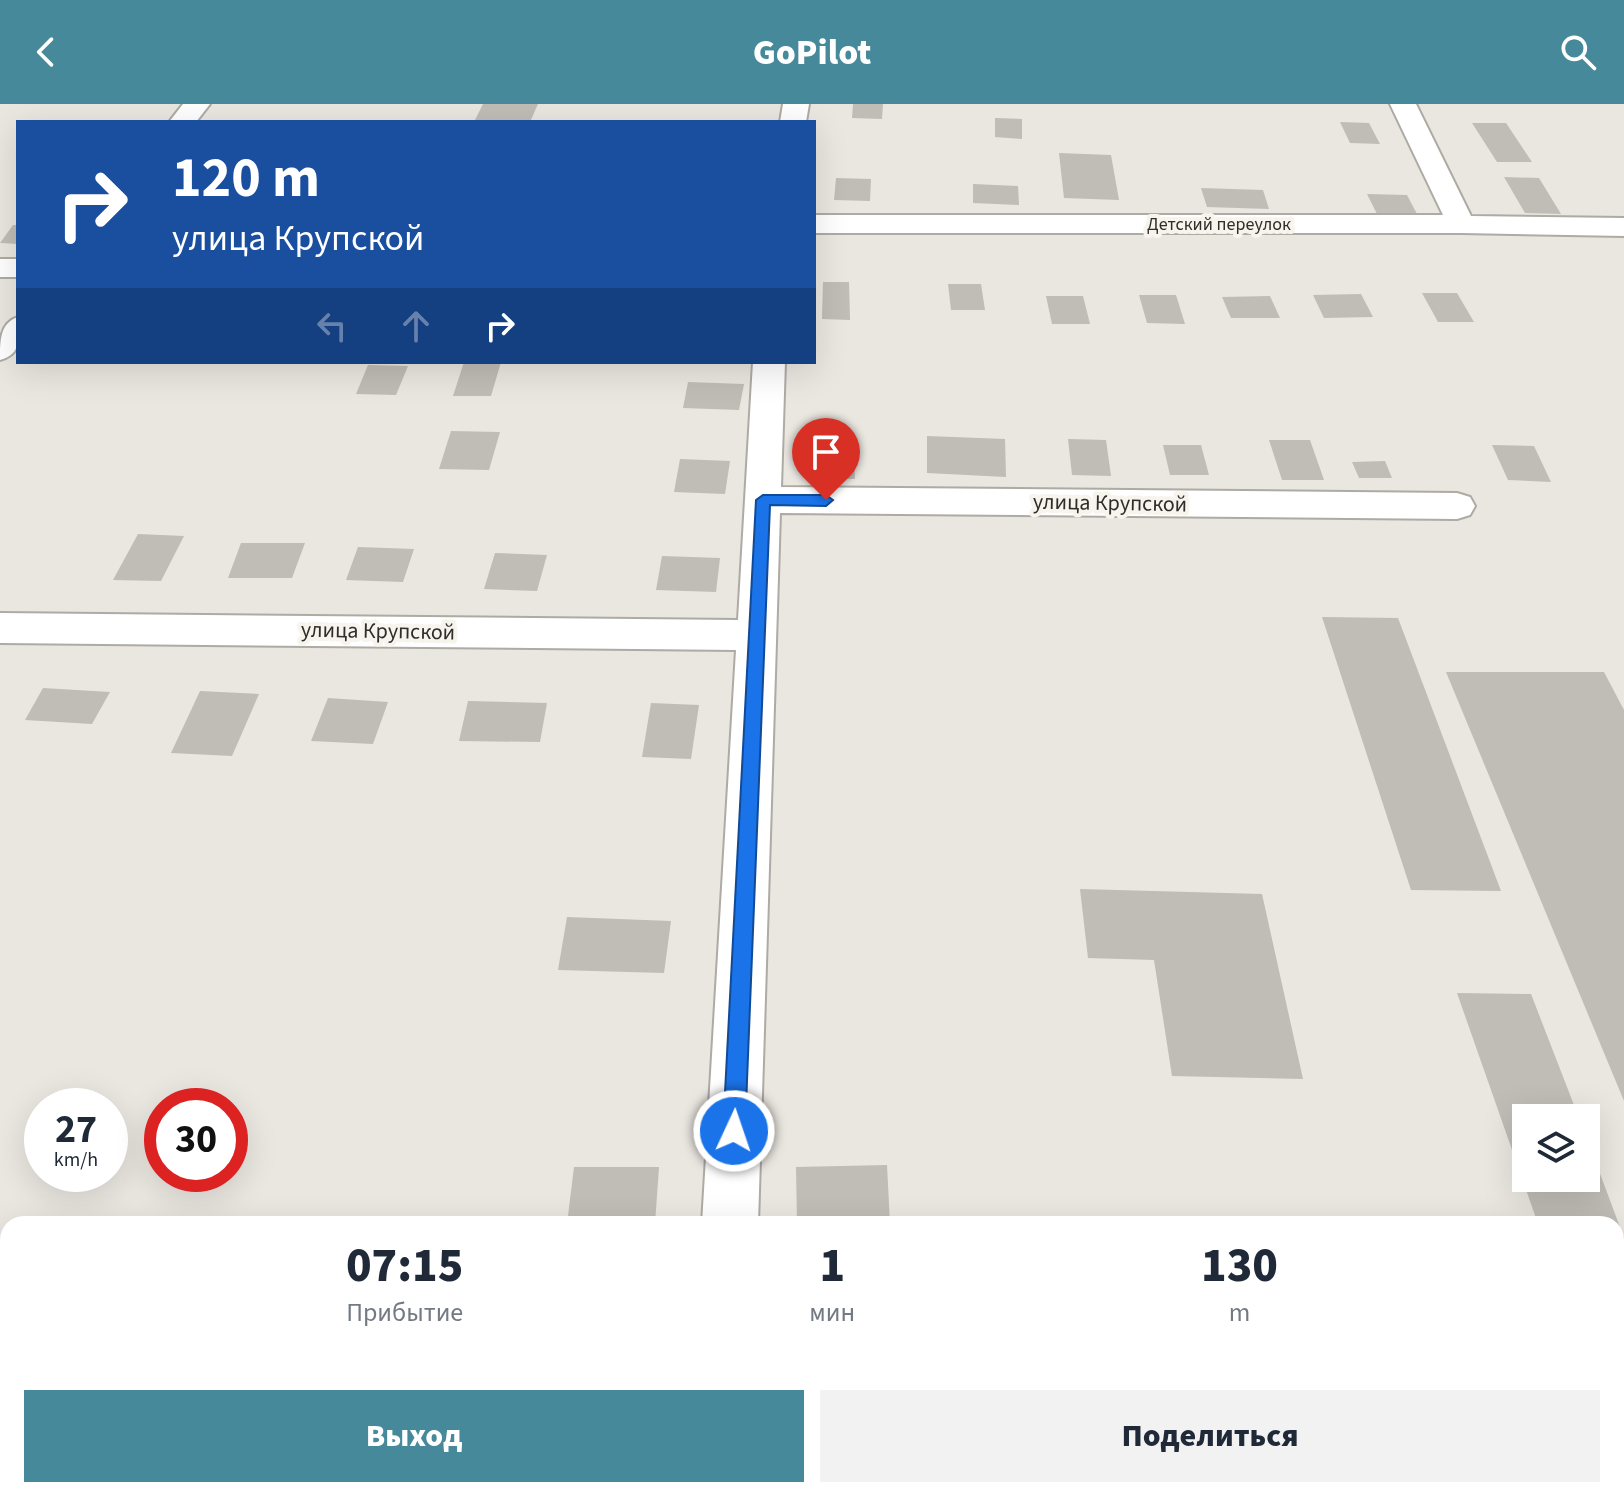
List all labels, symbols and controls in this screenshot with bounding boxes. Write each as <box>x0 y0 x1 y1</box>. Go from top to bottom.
text: GoPilot <box>753 27 871 78</box>
icon: back <box>24 30 68 74</box>
icon: search <box>1556 30 1600 74</box>
text: 120 m <box>172 139 320 218</box>
icon: right <box>40 152 144 256</box>
street label: Детский переулок <box>1147 212 1291 237</box>
text: улица Крупской <box>172 213 424 264</box>
icon: left <box>310 304 354 348</box>
icon: ahead <box>394 304 438 348</box>
icon: right <box>478 304 522 348</box>
pin <box>792 418 860 500</box>
icon: arrive <box>804 430 848 474</box>
street label: улица Крупской <box>1033 486 1187 520</box>
street label: улица Крупской <box>301 614 455 648</box>
speed limit sign: 30 <box>144 1088 248 1192</box>
position arrow <box>692 1089 776 1173</box>
text: 27 <box>55 1101 97 1158</box>
map controls <box>1512 1104 1600 1192</box>
button: layers <box>1512 1104 1600 1192</box>
text: km/h <box>54 1146 98 1174</box>
text: 07:15 <box>346 1232 463 1300</box>
text: 1 <box>819 1232 845 1300</box>
text: 130 <box>1201 1232 1278 1300</box>
text: Прибытие <box>346 1294 463 1331</box>
text: мин <box>809 1294 855 1331</box>
text: m <box>1229 1294 1250 1331</box>
button: Выход <box>24 1390 804 1482</box>
button: Поделиться <box>820 1390 1600 1482</box>

